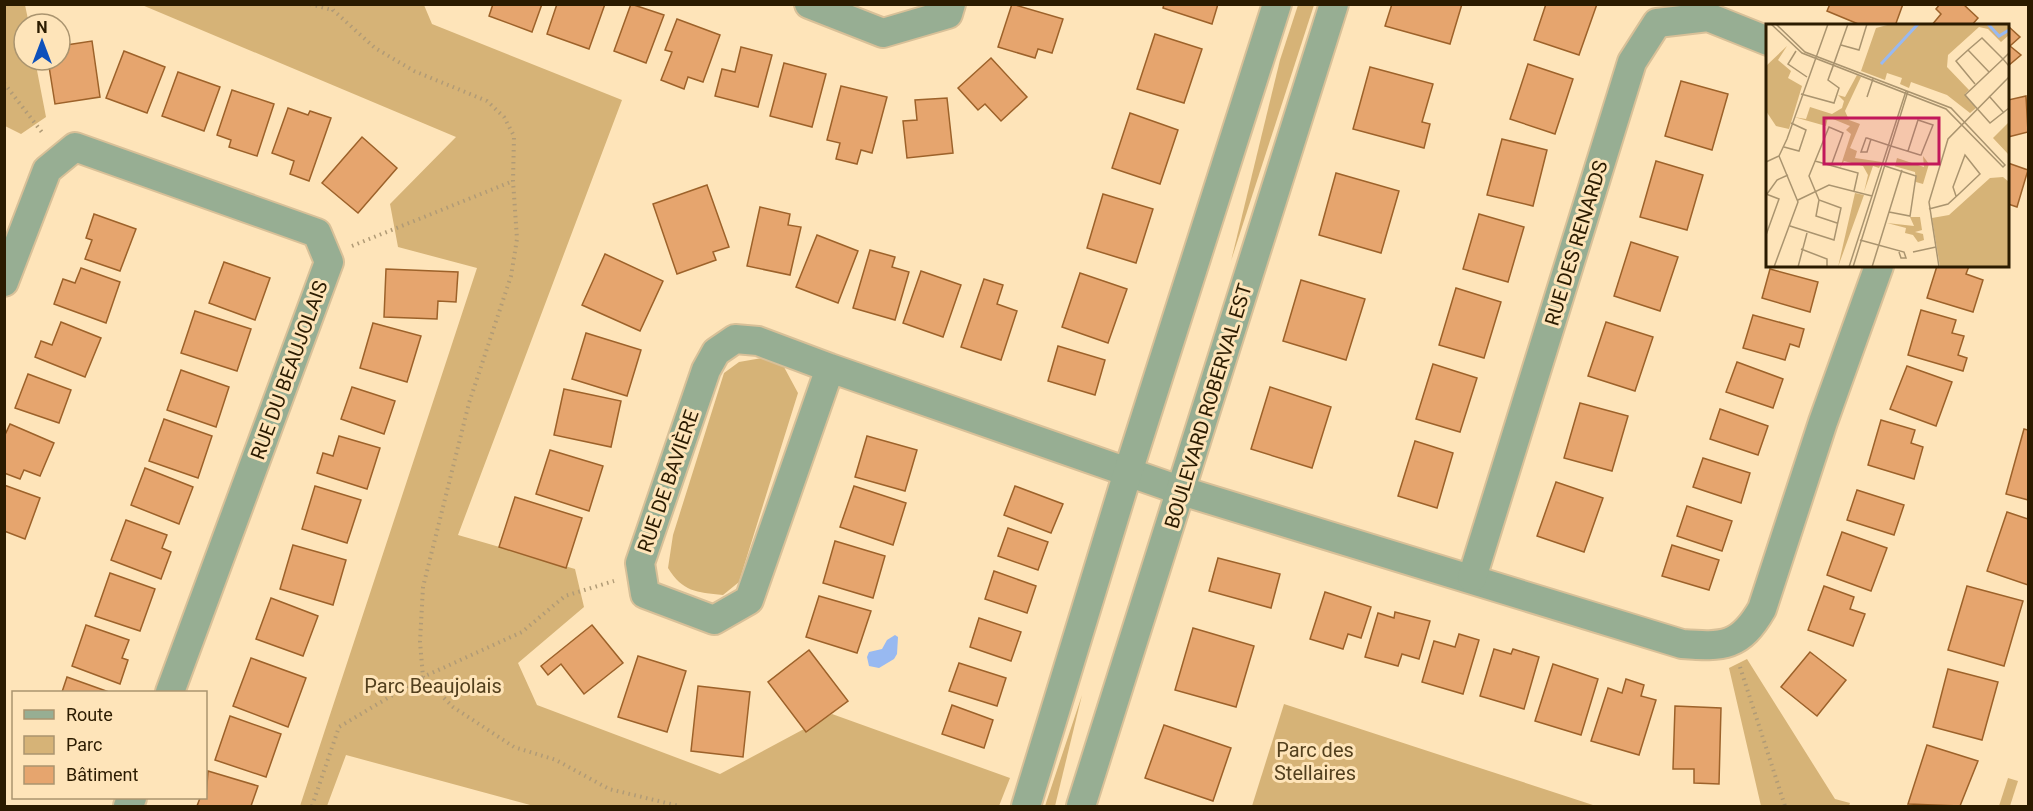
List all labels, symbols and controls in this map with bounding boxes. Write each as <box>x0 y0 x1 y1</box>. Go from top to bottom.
north arrow <box>12 12 72 72</box>
text: N <box>36 18 48 37</box>
inset map <box>1766 24 2009 267</box>
street label: RUE DES RENARDS <box>1539 157 1613 328</box>
street label: RUE DU BEAUJOLAIS <box>245 277 333 463</box>
street label: BOULEVARD ROBERVAL EST <box>1159 281 1257 531</box>
street label: RUE DE BAVIÈRE <box>632 407 704 555</box>
park label: Parc Beaujolais <box>364 674 502 698</box>
legend <box>12 691 207 799</box>
text: Route <box>66 704 113 725</box>
text: Parc <box>66 734 102 755</box>
park label: Parc des Stellaires <box>1274 738 1356 785</box>
text: Bâtiment <box>66 764 139 785</box>

